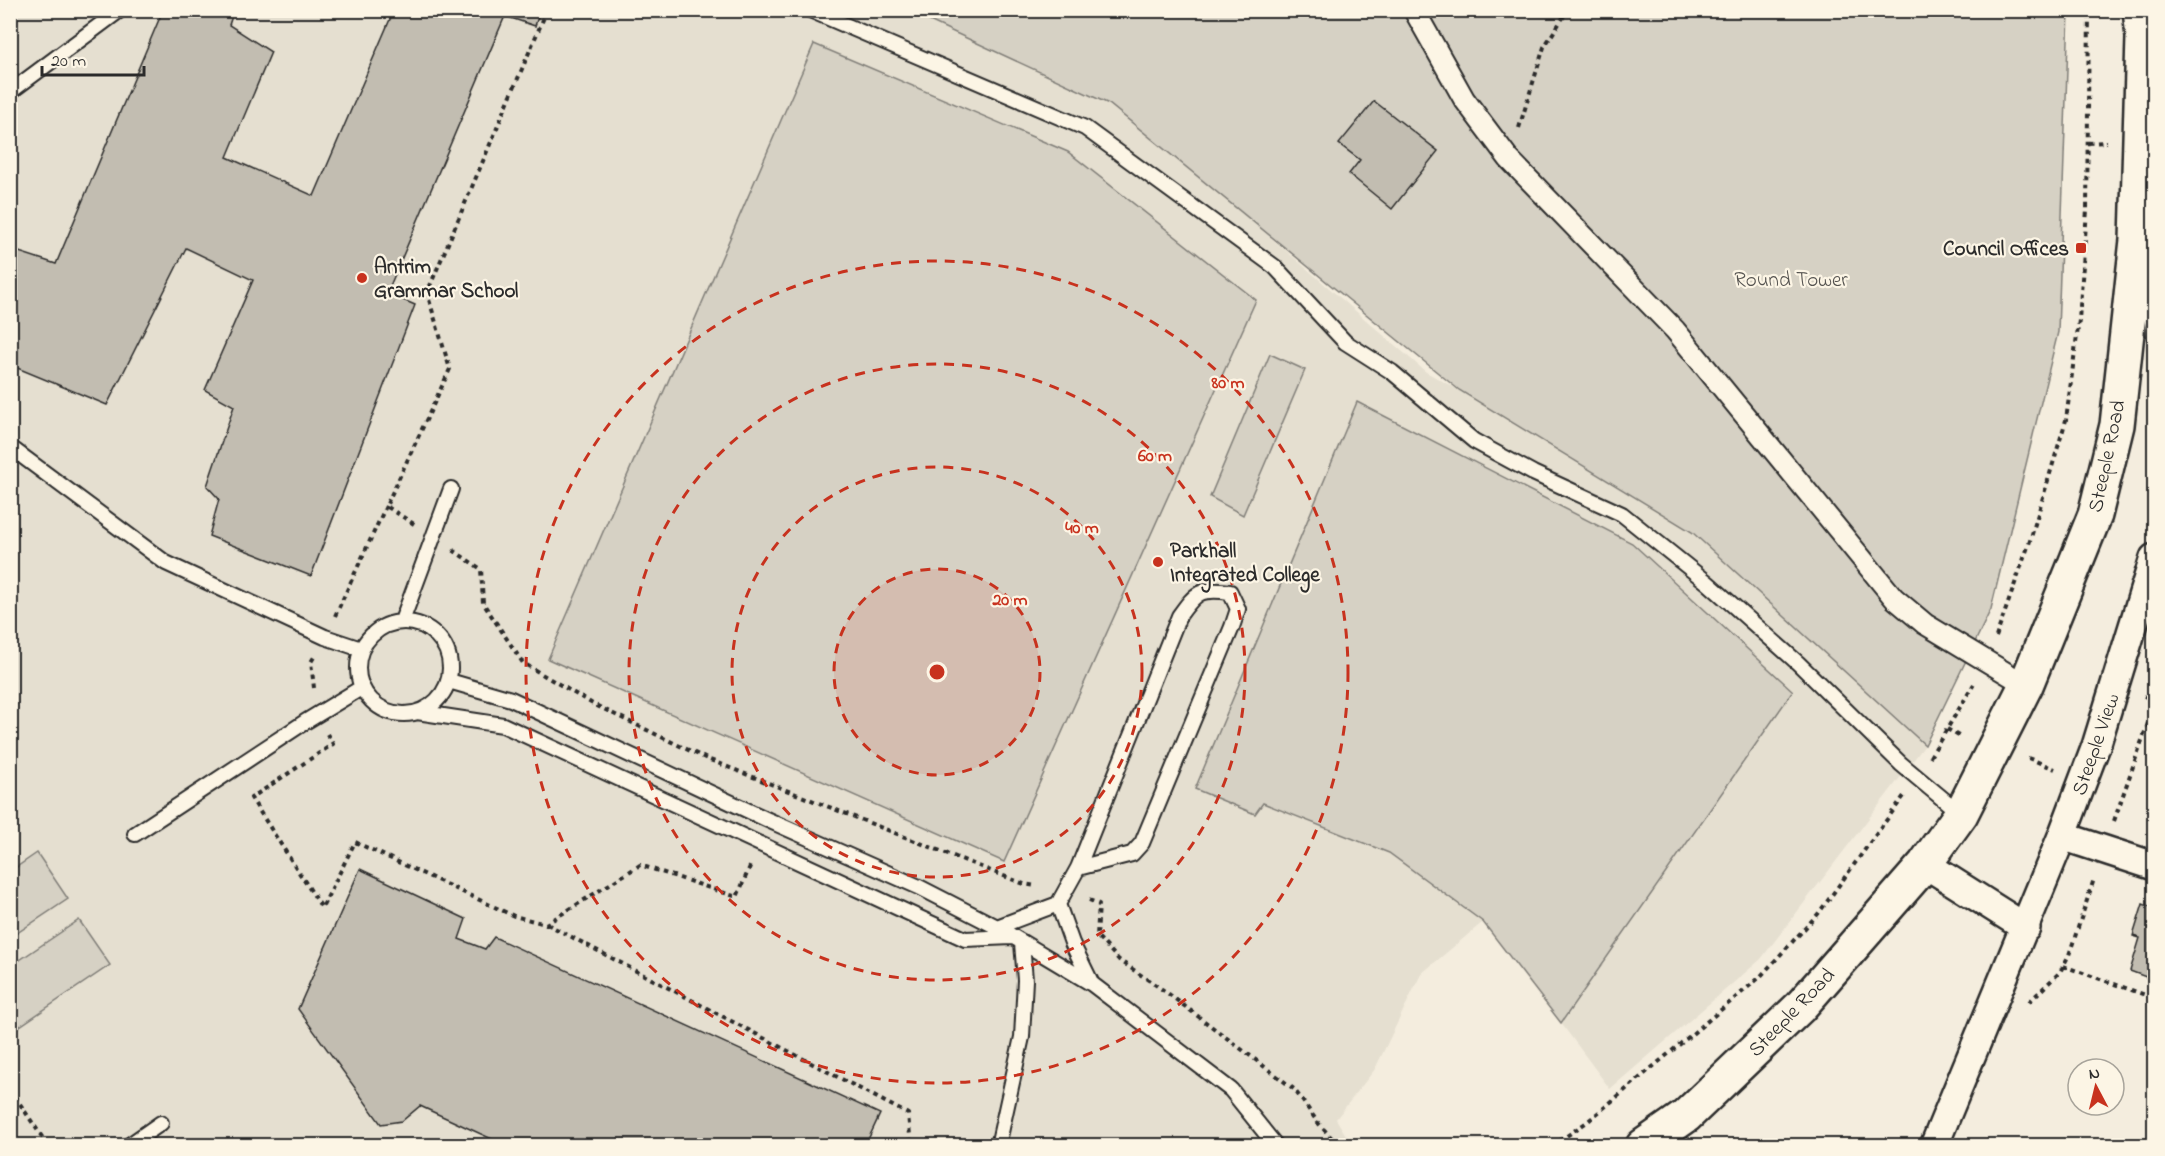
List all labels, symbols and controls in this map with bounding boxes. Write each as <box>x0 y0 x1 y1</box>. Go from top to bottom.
scale bar <box>42 39 144 77</box>
text: 20 m <box>51 49 86 75</box>
place label: Council Offices <box>1943 235 2069 265</box>
marker: Council Offices <box>2074 241 2088 255</box>
place label: Antrim Grammar School <box>374 253 519 307</box>
park label: Round Tower <box>1734 266 1848 296</box>
marker: Antrim Grammar School <box>355 271 369 285</box>
text: 80 m <box>1211 371 1245 397</box>
street label: Steeple Road <box>2081 397 2135 515</box>
text: 60 m <box>1138 444 1172 470</box>
text: 40 m <box>1065 516 1099 542</box>
place label: Parkhall Integrated College <box>1170 537 1320 593</box>
marker: Parkhall Integrated College <box>1151 555 1165 569</box>
text: 20 m <box>991 588 1028 614</box>
centre of rings <box>927 662 947 682</box>
street label: Steeple View <box>2065 690 2128 800</box>
street label: Steeple Road <box>1742 962 1843 1065</box>
north arrow <box>2066 1057 2126 1117</box>
text: N <box>2088 1062 2101 1087</box>

